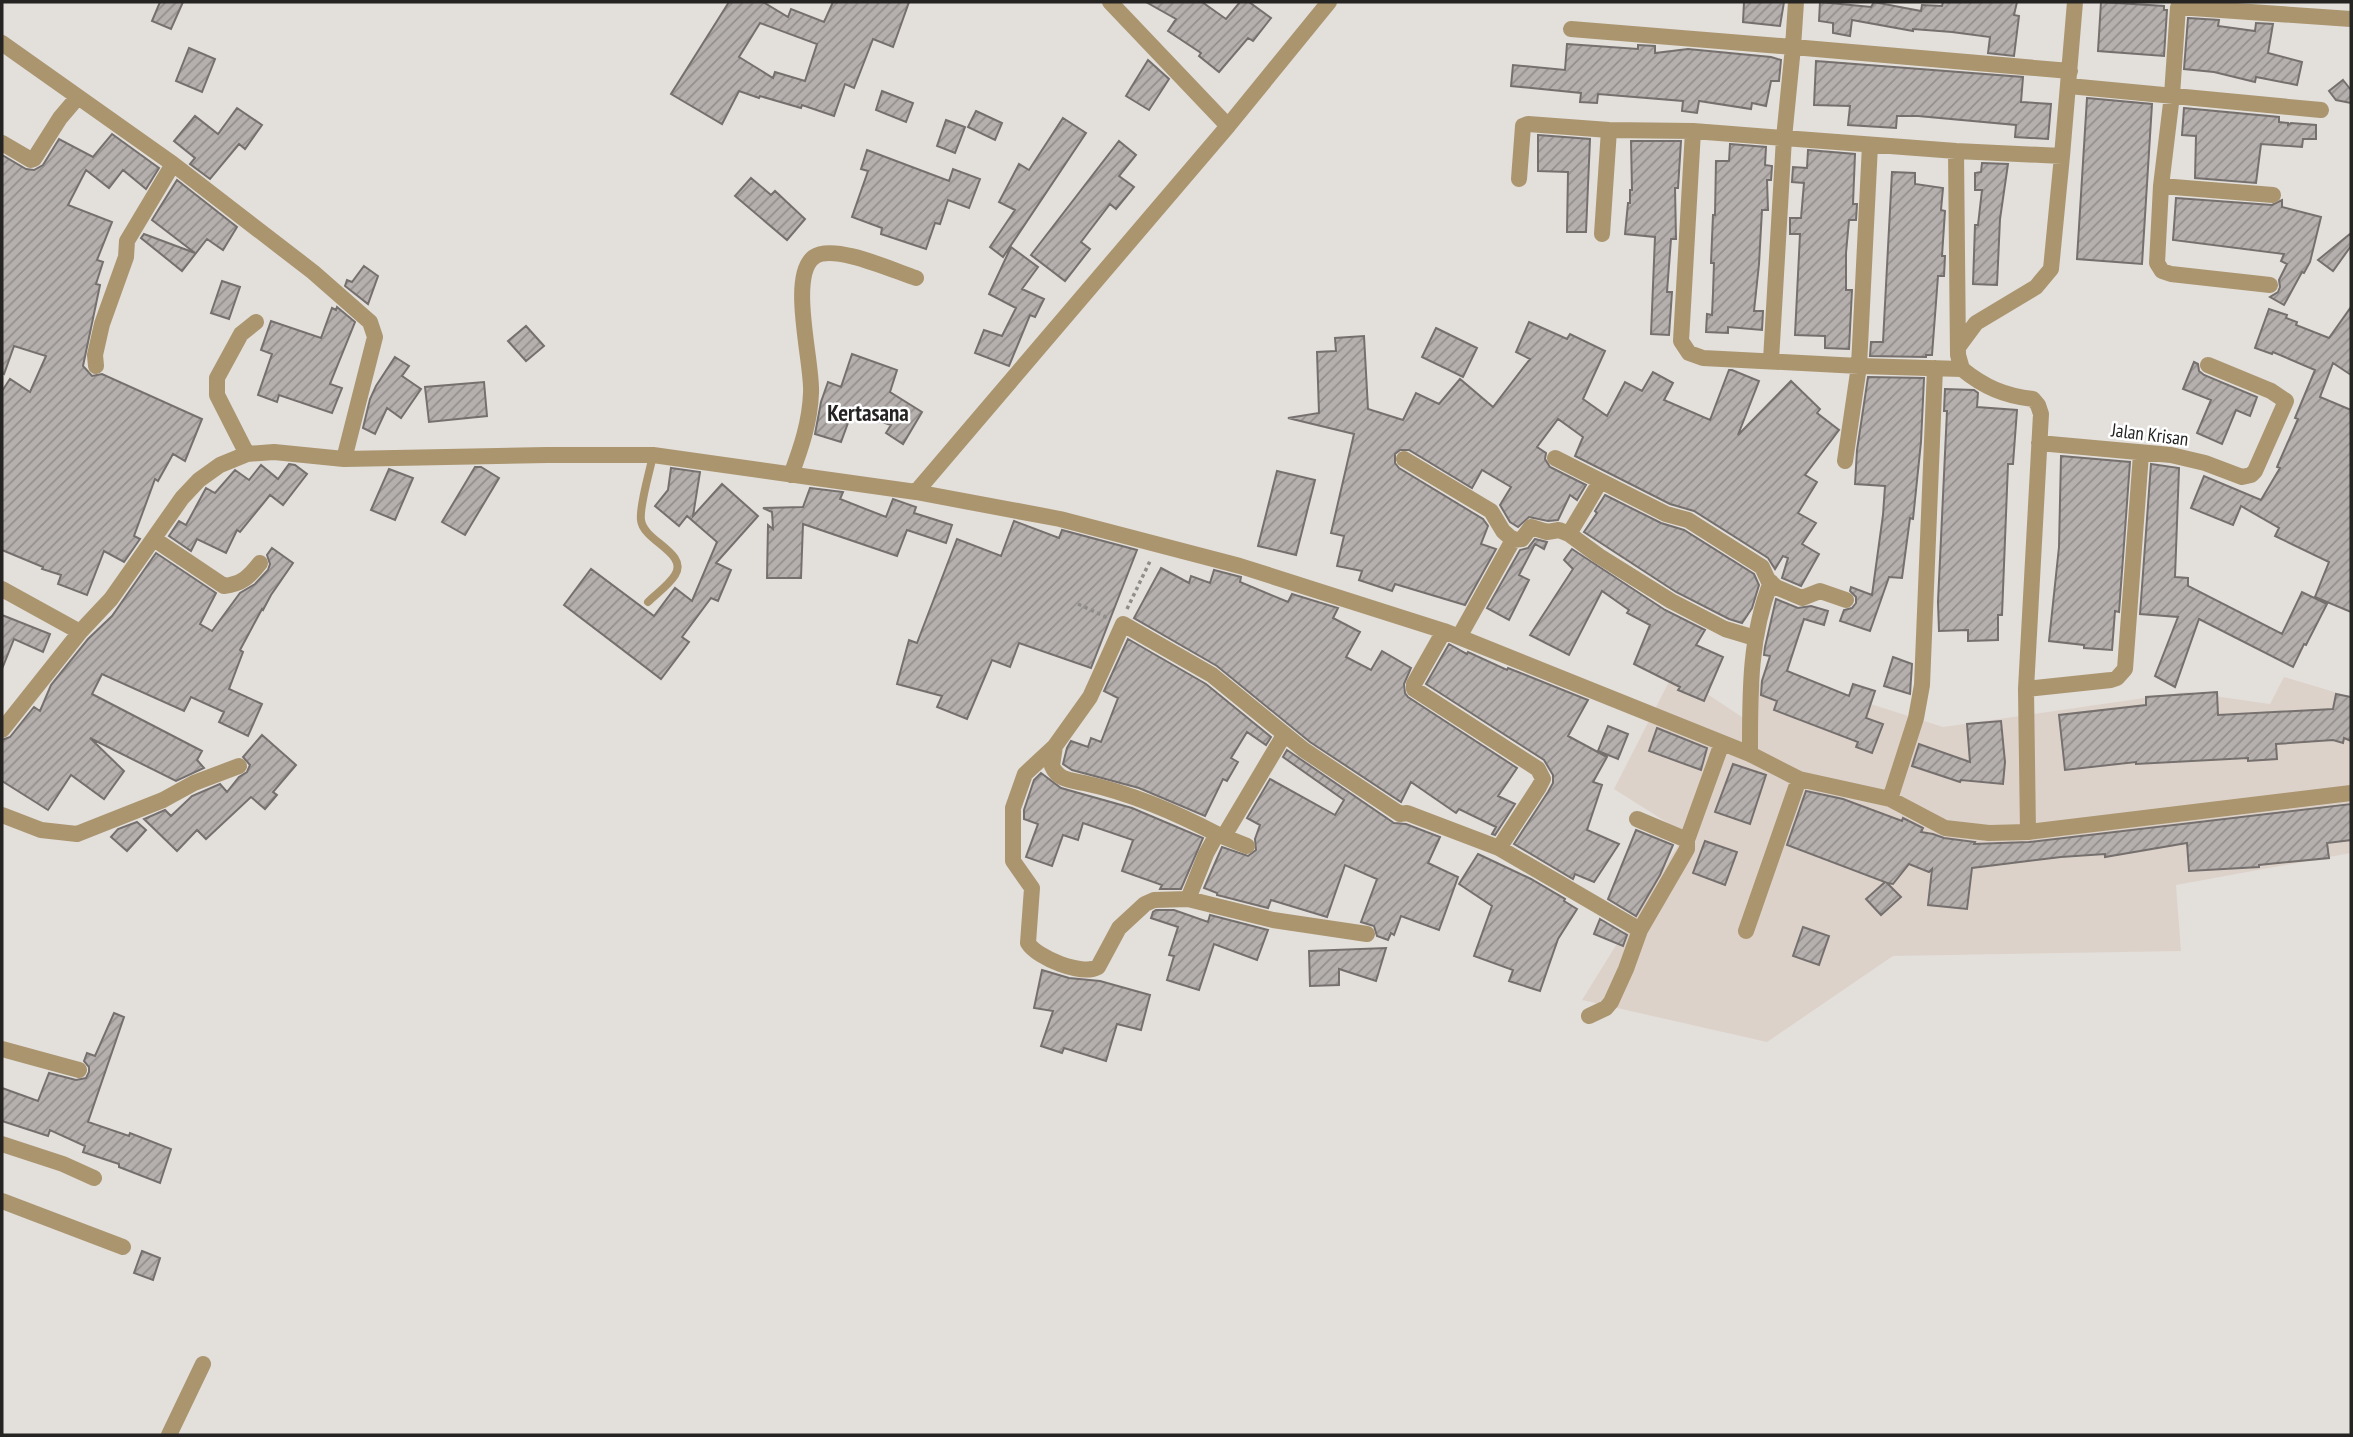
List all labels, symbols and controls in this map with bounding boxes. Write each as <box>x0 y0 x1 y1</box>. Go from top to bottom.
district label: Kertasana <box>827 398 909 427</box>
street label: Jalan Krisan <box>2109 417 2190 451</box>

